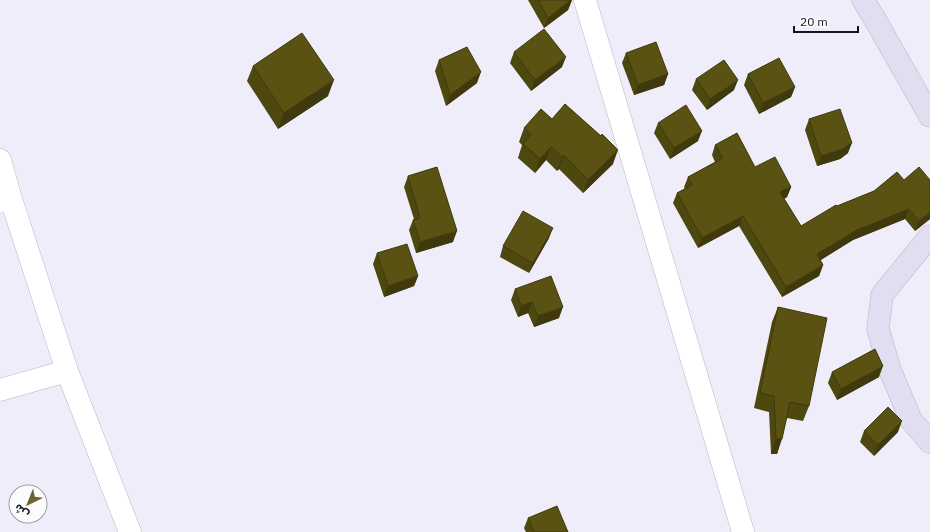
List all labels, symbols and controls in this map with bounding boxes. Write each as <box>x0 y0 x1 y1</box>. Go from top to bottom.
scale bar <box>794 8 858 34</box>
text: 20 m <box>800 14 828 29</box>
north arrow <box>8 484 48 524</box>
text: ش <box>11 501 31 522</box>

